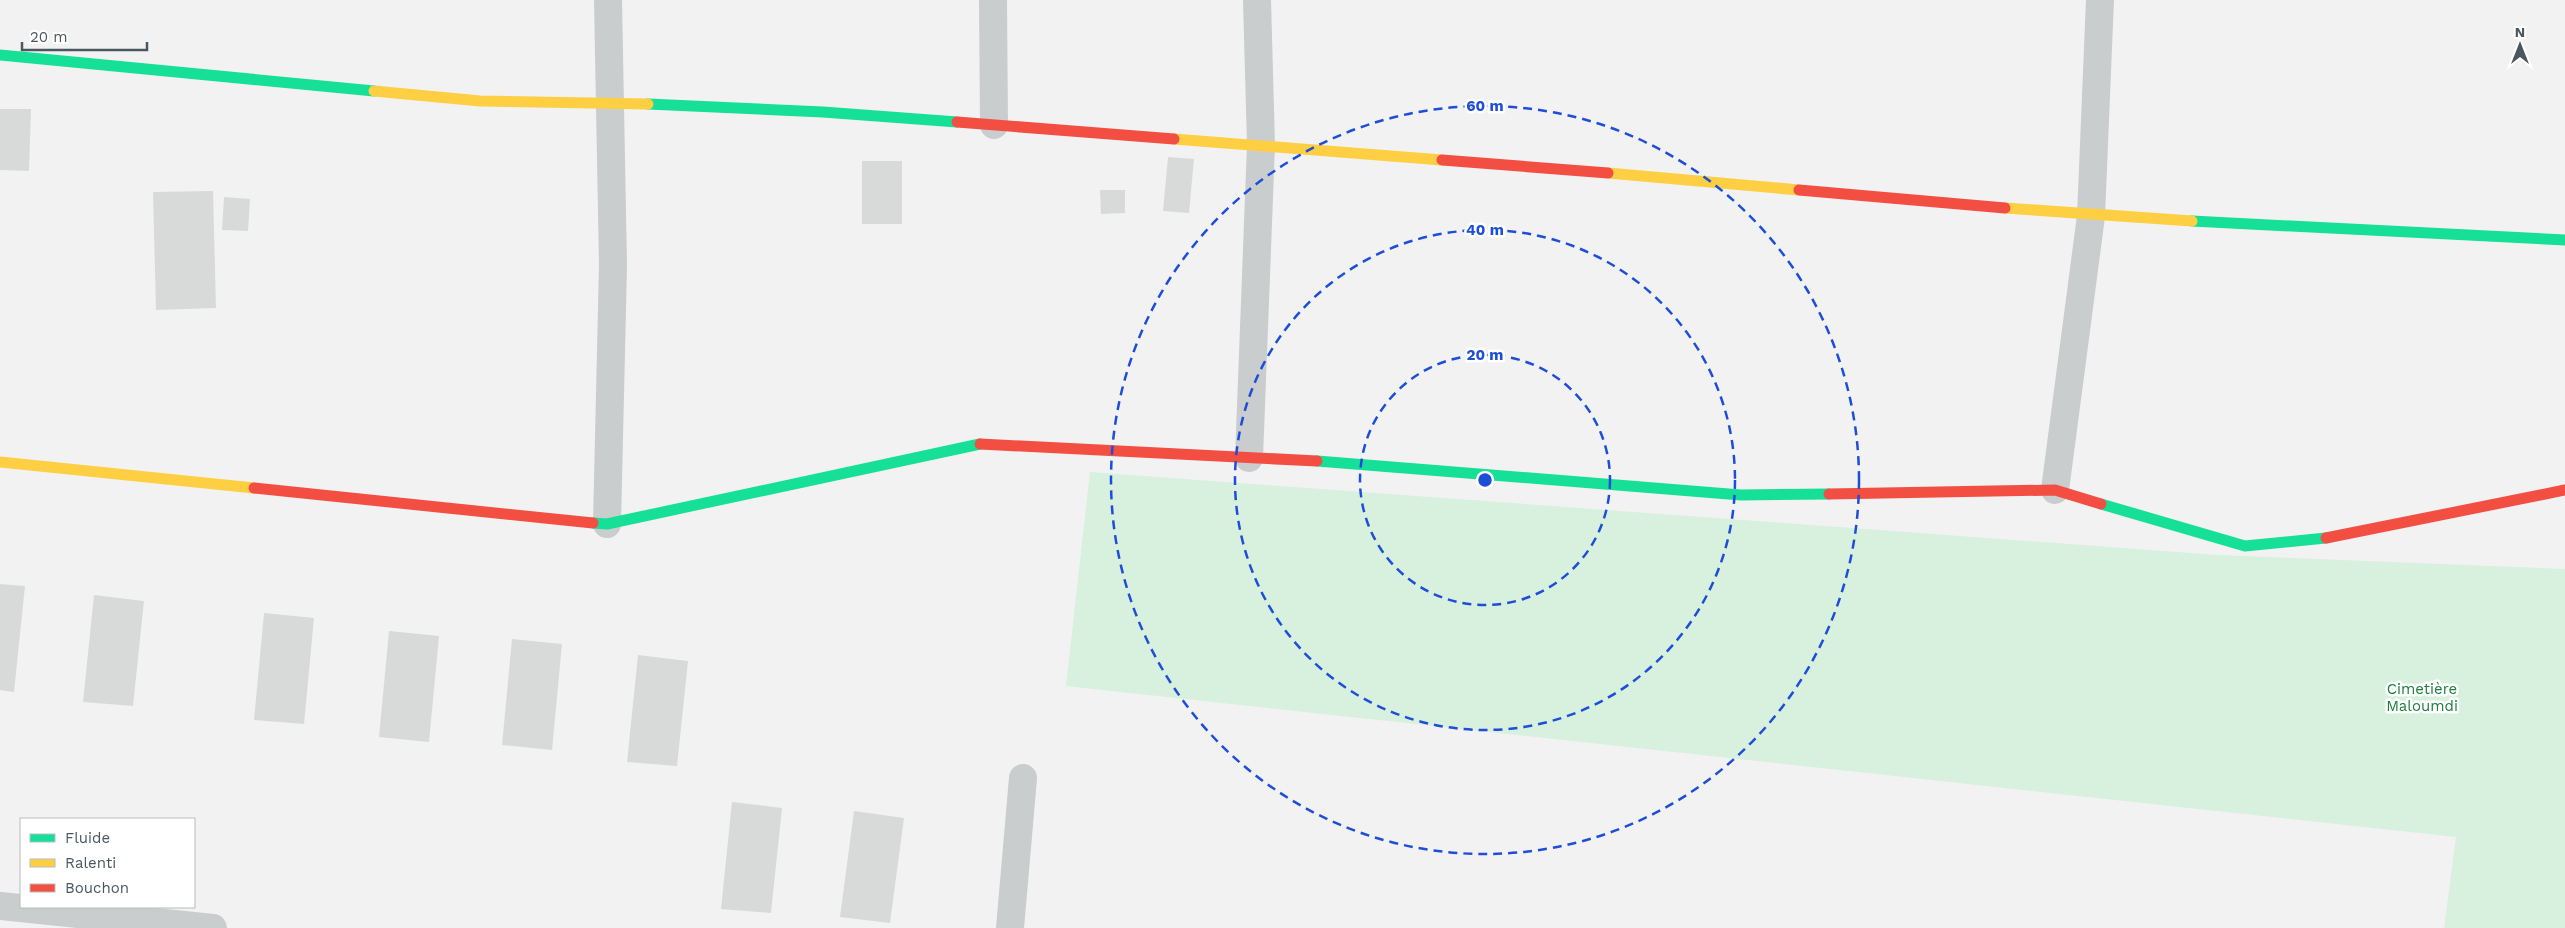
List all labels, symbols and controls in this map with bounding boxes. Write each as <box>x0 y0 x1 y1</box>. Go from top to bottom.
scale bar <box>22 20 148 52</box>
north arrow <box>2495 20 2545 70</box>
text: N <box>2515 24 2525 40</box>
text: 20 m <box>30 28 68 46</box>
text: 60 m <box>1466 97 1504 115</box>
text: 40 m <box>1466 221 1504 239</box>
text: 20 m <box>1466 346 1504 364</box>
centre of rings <box>1476 471 1494 489</box>
park label: Cimetière Maloumdi <box>2386 680 2458 715</box>
legend <box>20 818 195 908</box>
text: Fluide <box>65 829 110 847</box>
text: Ralenti <box>65 854 116 872</box>
text: Bouchon <box>65 879 129 897</box>

